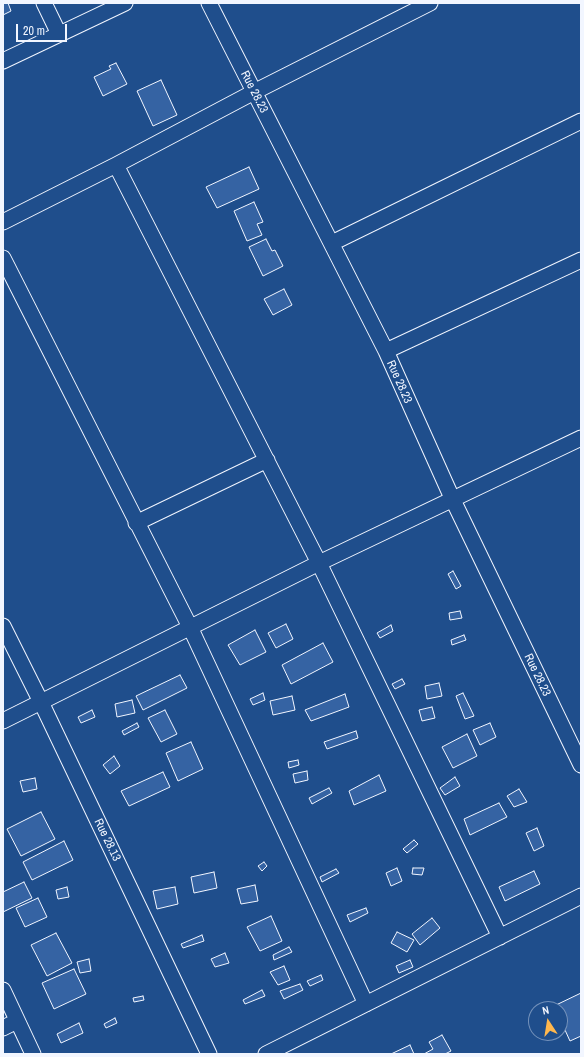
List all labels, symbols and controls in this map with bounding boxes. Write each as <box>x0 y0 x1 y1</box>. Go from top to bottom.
scale bar <box>18 16 69 42</box>
text: 20 m <box>23 23 45 39</box>
street label: Rue 28.23 <box>237 69 271 115</box>
street label: Rue 28.23 <box>383 358 415 406</box>
street label: Rue 28.23 <box>521 651 553 699</box>
street label: Rue 28.13 <box>91 816 123 864</box>
north arrow <box>528 1001 568 1041</box>
text: N <box>541 1003 550 1018</box>

